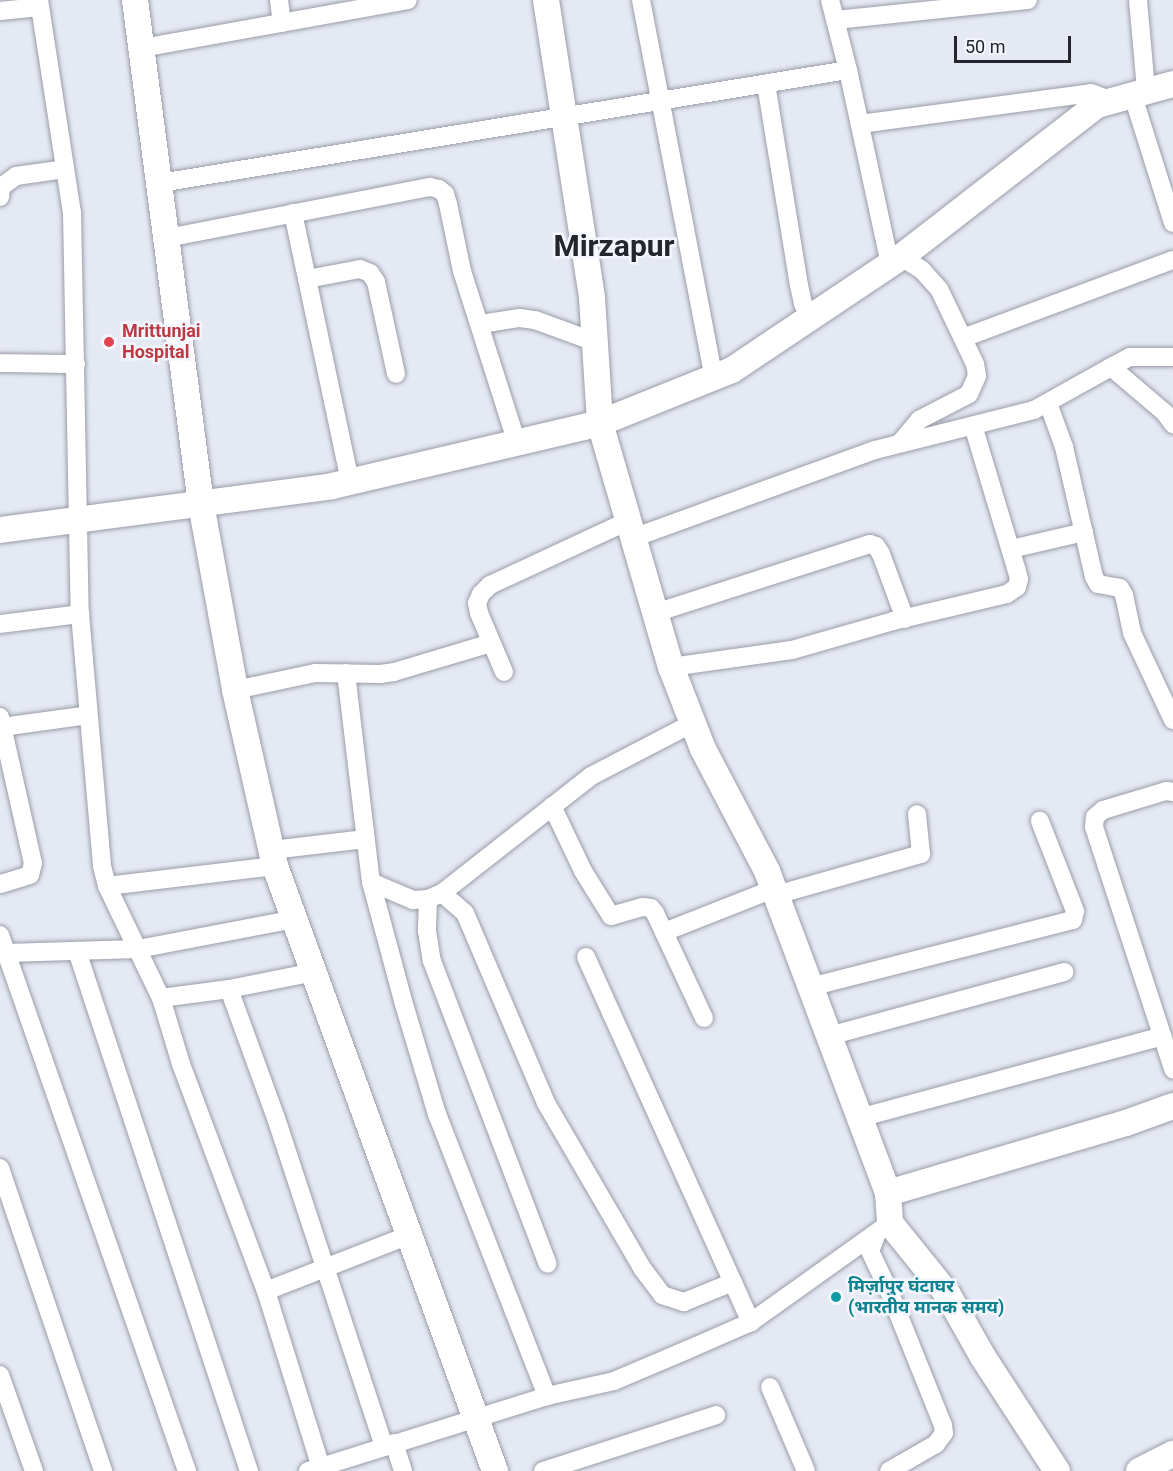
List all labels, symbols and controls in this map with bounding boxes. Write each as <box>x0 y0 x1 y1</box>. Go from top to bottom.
scale bar <box>957 24 1074 62</box>
text: 50 m <box>965 36 1005 57</box>
district label: Mirzapur <box>553 228 675 264</box>
place label: Mrittunjai Hospital <box>122 321 201 364</box>
marker: Mrittunjai Hospital <box>100 333 118 351</box>
place label: मिर्ज़ापुर घंटाघर (भारतीय मानक समय) <box>848 1276 1004 1318</box>
marker: मिर्ज़ापुर घंटाघर (भारतीय मानक समय) <box>829 1290 843 1304</box>

